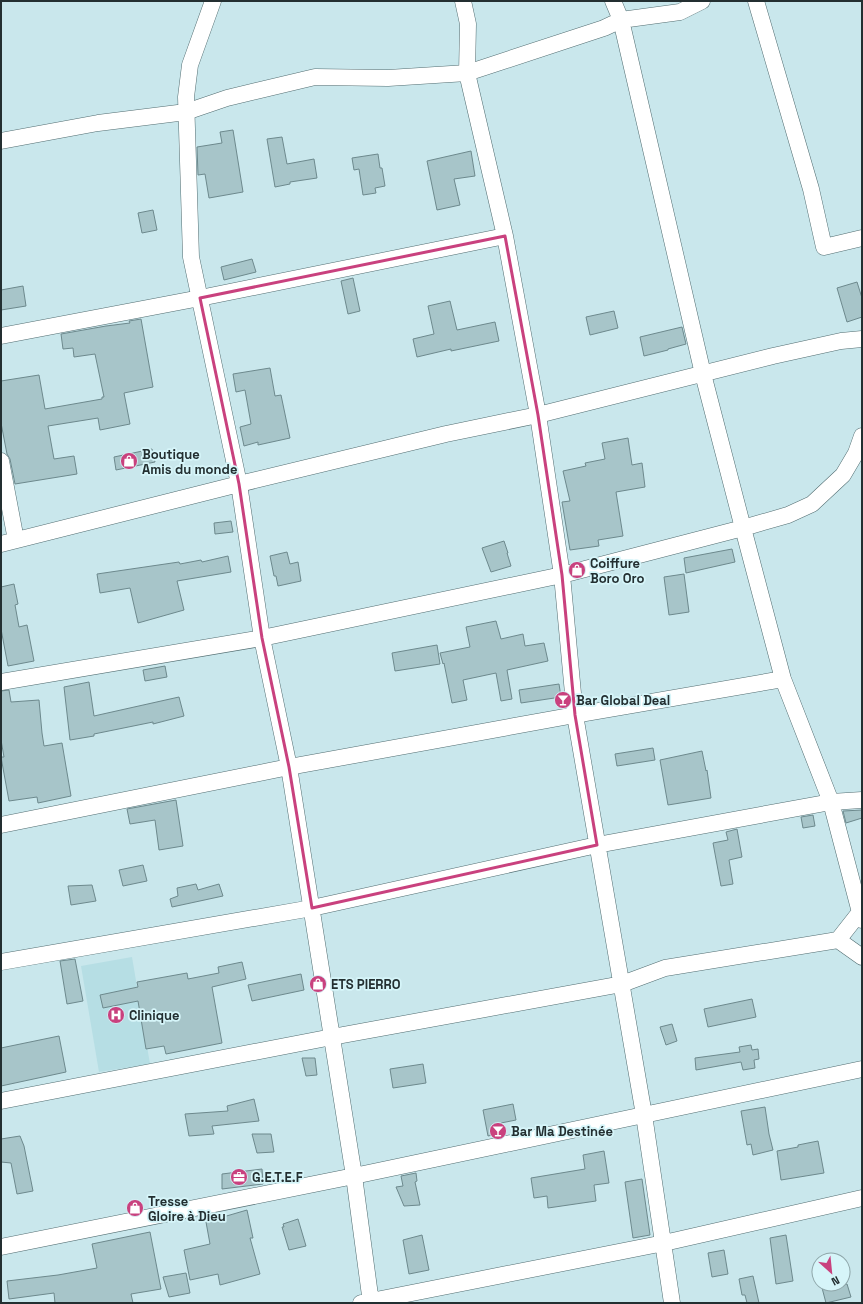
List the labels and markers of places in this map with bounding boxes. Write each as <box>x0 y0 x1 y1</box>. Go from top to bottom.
place label: Boutique Amis du monde <box>142 446 237 478</box>
shop icon: Boutique Amis du monde <box>119 451 139 471</box>
place label: Coiffure Boro Oro <box>590 555 644 587</box>
shop icon: Coiffure Boro Oro <box>567 560 587 580</box>
bar icon: Bar Global Deal <box>553 690 573 710</box>
place label: Bar Global Deal <box>576 692 670 709</box>
shop icon: ETS PIERRO <box>308 974 328 994</box>
place label: ETS PIERRO <box>331 976 401 993</box>
hospital icon: Clinique <box>106 1005 126 1025</box>
place label: Clinique <box>129 1007 180 1024</box>
bar icon: Bar Ma Destinée <box>488 1121 508 1141</box>
place label: Bar Ma Destinée <box>511 1123 613 1140</box>
office icon: G.E.T.E.F <box>229 1167 249 1187</box>
place label: G.E.T.E.F <box>252 1169 303 1186</box>
place label: Tresse Gloire à Dieu <box>148 1193 226 1225</box>
shop icon: Tresse Gloire à Dieu <box>125 1198 145 1218</box>

